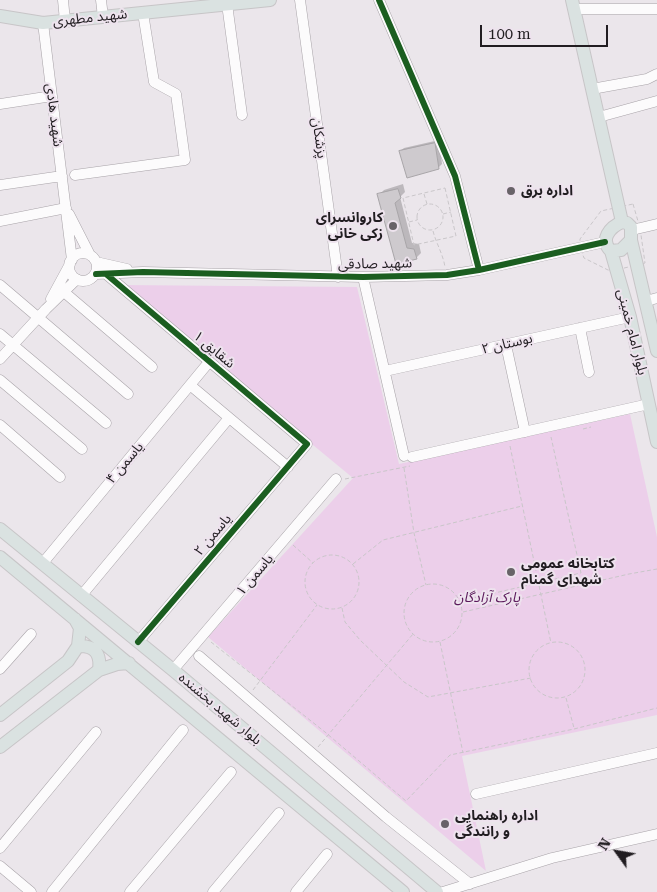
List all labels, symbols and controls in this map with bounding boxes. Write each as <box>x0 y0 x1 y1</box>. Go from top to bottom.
street label: شهید مطهری <box>52 6 128 30</box>
scale bar <box>482 15 610 47</box>
text: 100 m <box>488 25 531 43</box>
street label: شهید هادی <box>42 82 66 148</box>
street label: پزشکان <box>308 116 330 160</box>
place label: اداره برق <box>521 183 573 199</box>
marker: اداره برق <box>505 185 517 197</box>
place label: کاروانسرای زکی خانی <box>316 210 383 242</box>
marker: کاروانسرای زکی خانی <box>387 220 399 232</box>
street label: شهید صادقی <box>338 255 412 273</box>
street label: بلوار امام خمینی <box>613 287 651 377</box>
street label: شقایق ۱ <box>190 328 238 372</box>
street label: بوستان ۲ <box>480 330 534 358</box>
street label: یاسمن ۴ <box>103 439 147 487</box>
street label: یاسمن ۲ <box>191 511 235 559</box>
street label: یاسمن ۱ <box>233 551 277 599</box>
place label: کتابخانه عمومی شهدای گمنام <box>521 556 615 588</box>
marker: کتابخانه عمومی شهدای گمنام <box>505 566 517 578</box>
park label: پارک آزادگان <box>454 590 520 606</box>
street label: بلوار شهید بخشنده <box>175 669 265 749</box>
place label: اداره راهنمایی و رانندگی <box>455 808 538 840</box>
marker: اداره راهنمایی و رانندگی <box>439 818 451 830</box>
north arrow <box>592 827 642 877</box>
text: N <box>595 835 614 853</box>

